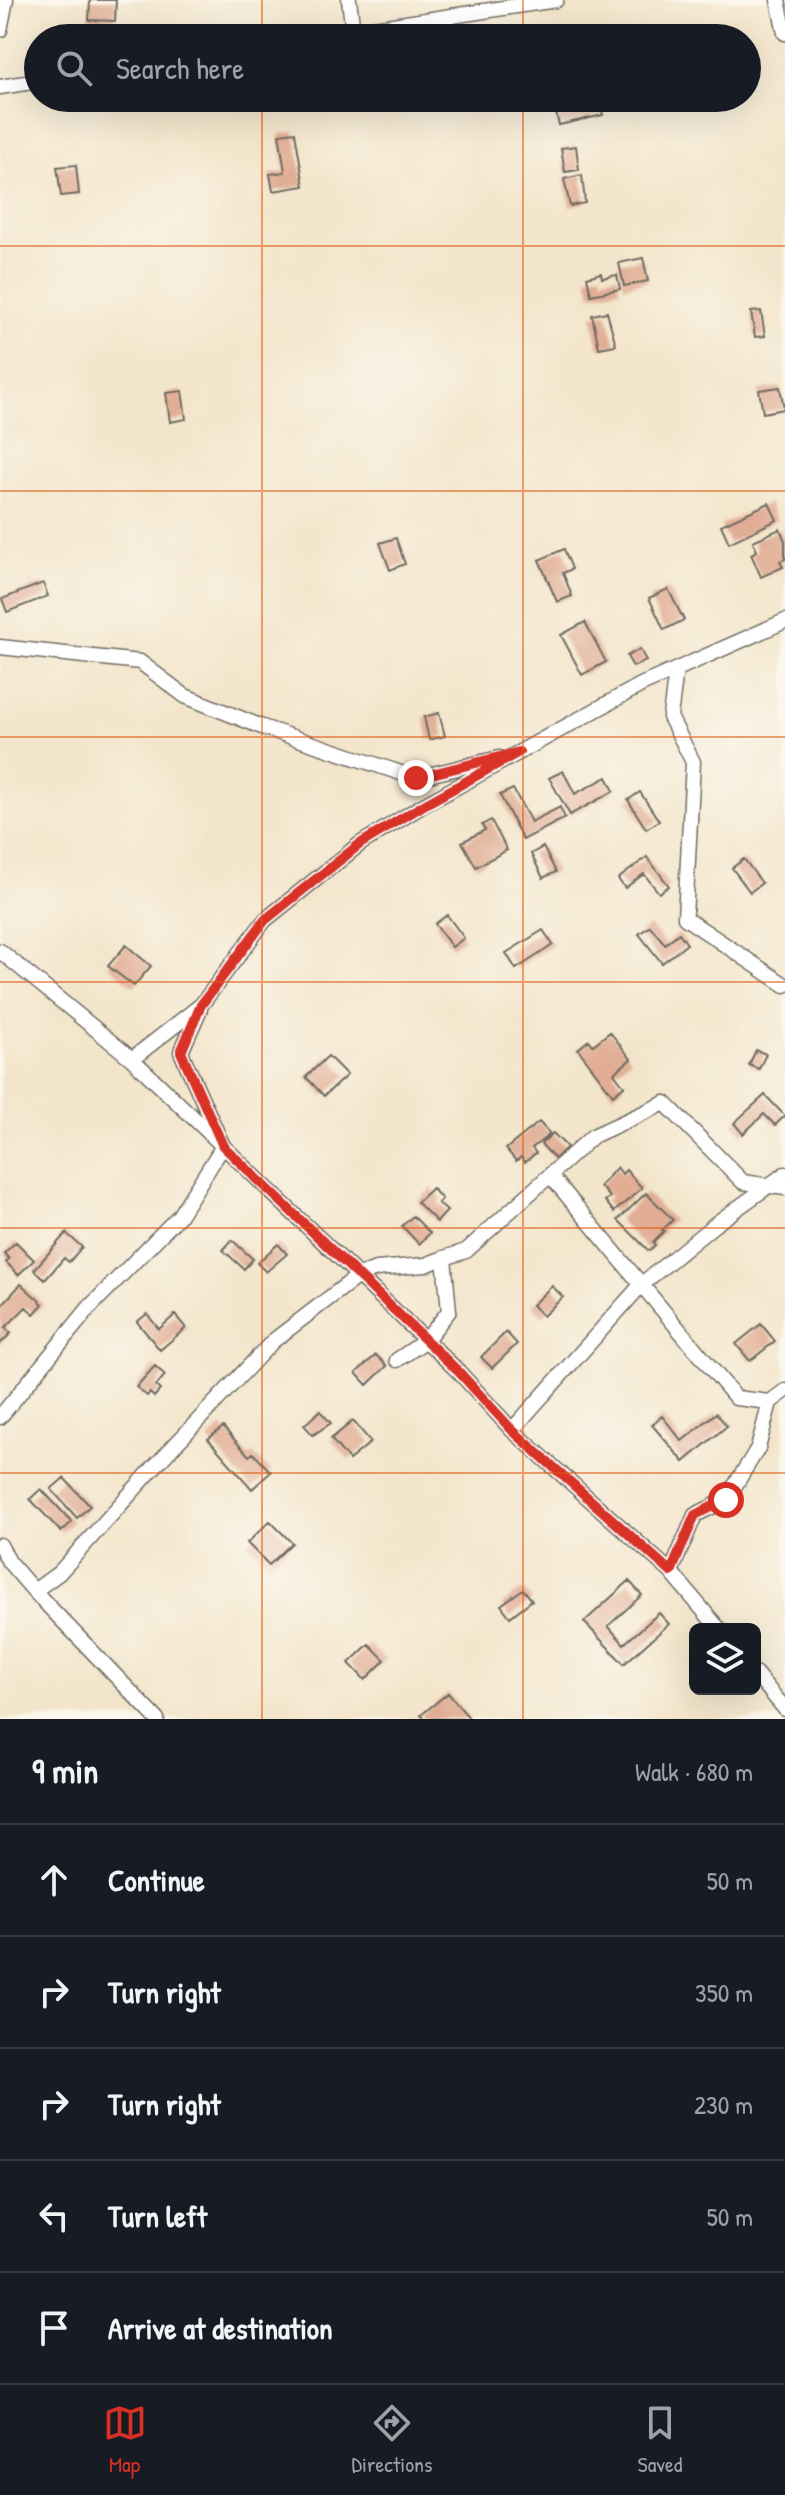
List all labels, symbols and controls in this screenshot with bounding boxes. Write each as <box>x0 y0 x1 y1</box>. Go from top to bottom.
search box <box>24 24 761 112</box>
icon: search <box>52 46 96 90</box>
text: Search here <box>116 48 244 88</box>
route end <box>398 760 434 796</box>
route start <box>708 1482 744 1518</box>
map controls <box>689 1623 761 1695</box>
button: layers <box>689 1623 761 1695</box>
text: 9 min <box>32 1748 98 1794</box>
text: Walk · 680 m <box>635 1754 753 1789</box>
icon: ahead <box>32 1858 76 1902</box>
text: Continue <box>108 1860 205 1900</box>
text: 50 m <box>707 1863 753 1898</box>
icon: right <box>32 1970 76 2014</box>
text: Turn right <box>108 1972 221 2012</box>
text: 350 m <box>695 1975 753 2010</box>
icon: right <box>32 2082 76 2126</box>
text: Turn right <box>108 2084 221 2124</box>
text: 230 m <box>694 2087 753 2122</box>
icon: left <box>32 2194 76 2238</box>
text: Turn left <box>108 2196 207 2236</box>
text: 50 m <box>707 2199 753 2234</box>
icon: arrive <box>32 2306 76 2350</box>
text: Arrive at destination <box>108 2308 333 2348</box>
tab: Map <box>103 2401 147 2479</box>
tab: Directions <box>352 2401 433 2479</box>
tab: Saved <box>638 2401 682 2479</box>

